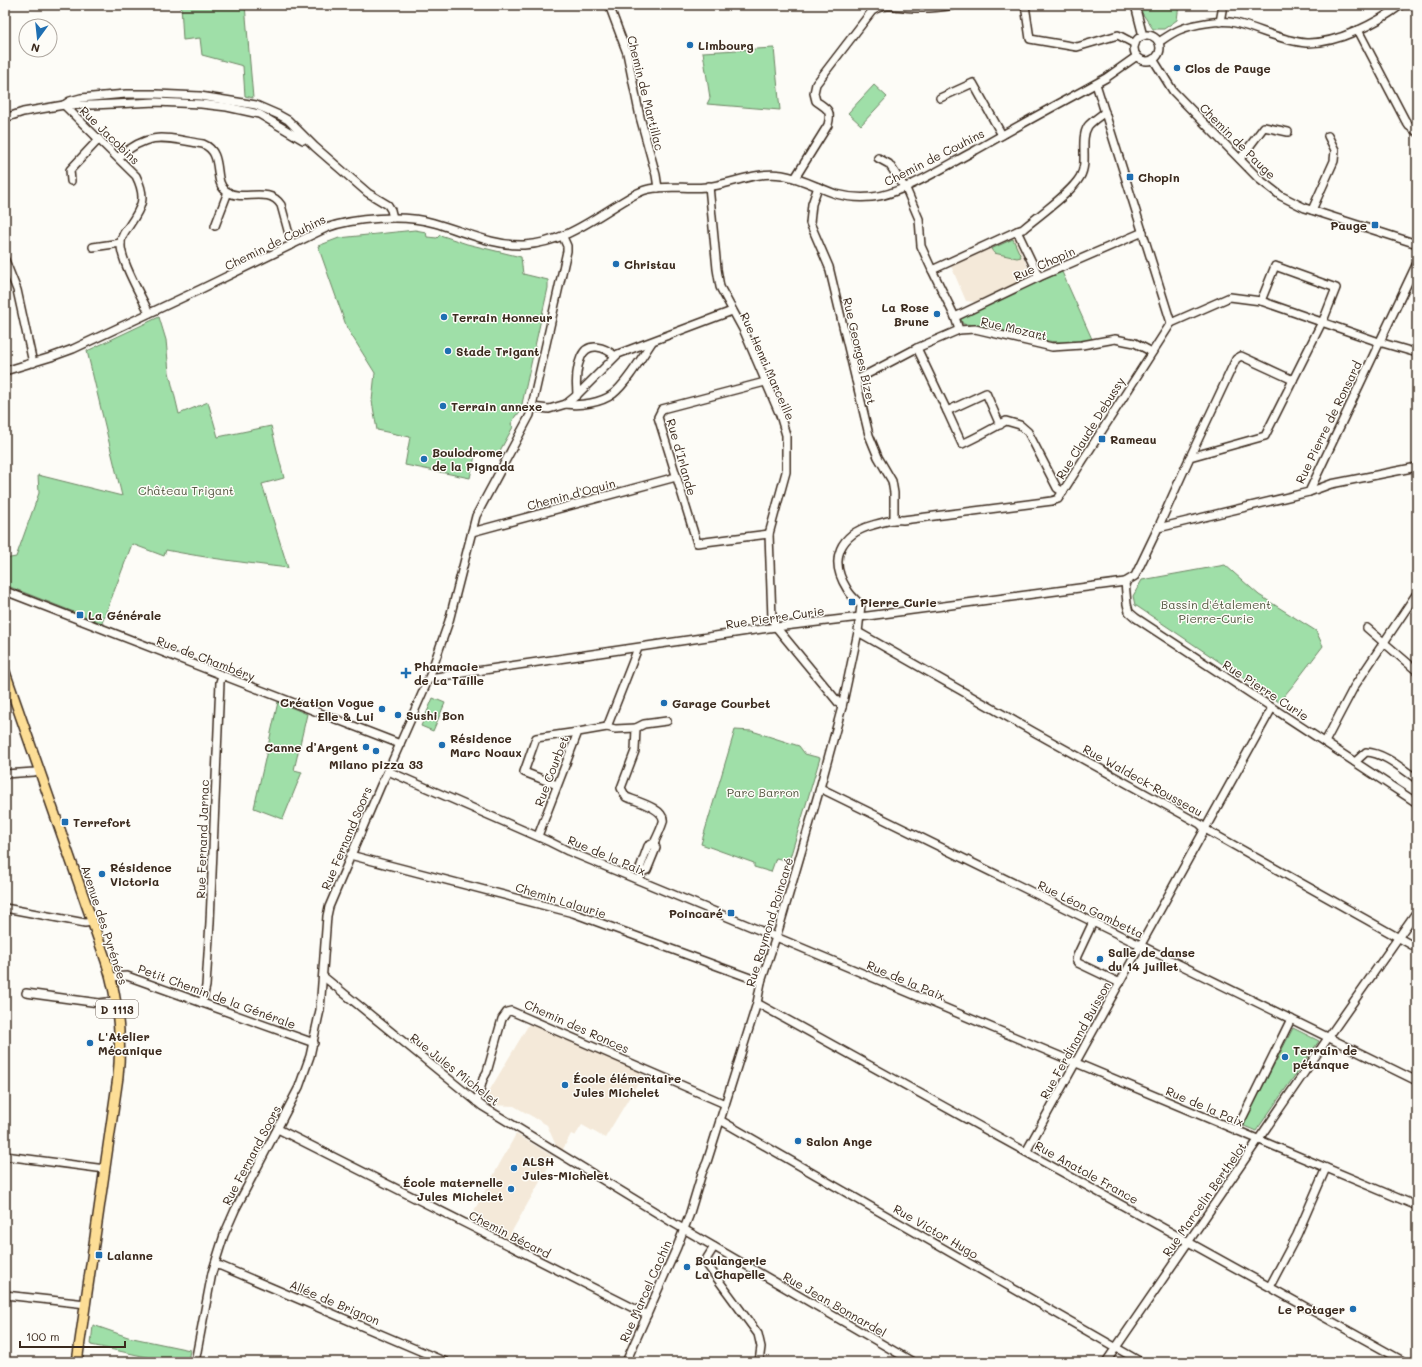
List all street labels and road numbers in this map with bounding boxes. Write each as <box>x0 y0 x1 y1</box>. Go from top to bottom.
street label: Chemin de Martillac <box>624 34 668 152</box>
street label: Chemin de Pauge <box>1197 100 1279 182</box>
street label: Rue Jacobins <box>77 102 144 168</box>
street label: Chemin de Couhins <box>881 125 987 189</box>
street label: Chemin de Couhins <box>222 211 328 273</box>
street label: Rue Chopin <box>1011 242 1077 284</box>
street label: Rue Georges Bizet <box>840 296 880 406</box>
street label: Rue Henri Marceille <box>737 310 799 422</box>
street label: Rue Mozart <box>979 313 1049 343</box>
street label: Rue Pierre de Ronsard <box>1291 358 1365 486</box>
street label: Rue Claude Debussy <box>1052 374 1128 482</box>
street label: Rue d'Irlande <box>663 417 701 497</box>
street label: Chemin d'Oquin <box>525 475 617 513</box>
street label: Rue Pierre Curie <box>725 602 825 632</box>
street label: Rue de Chambéry <box>155 632 257 684</box>
street label: Rue Pierre Curie <box>1220 656 1312 724</box>
street label: Rue Courbet <box>530 734 572 808</box>
street label: Rue Waldeck-Rousseau <box>1080 740 1206 820</box>
street label: Rue Fernand Jarnac <box>192 779 212 899</box>
street label: Rue Fernand Soors <box>317 784 375 892</box>
street label: Rue de la Paix <box>566 831 648 879</box>
street label: Rue Raymond Poincaré <box>742 855 796 989</box>
street label: Avenue des Pyrénées <box>78 863 132 987</box>
street label: Rue Léon Gambetta <box>1035 876 1147 942</box>
street label: Chemin Lalaurie <box>513 879 609 921</box>
street label: Rue de la Paix <box>865 956 947 1004</box>
street label: Petit Chemin de la Générale <box>136 960 298 1032</box>
street label: Rue Ferdinand Buisson <box>1036 978 1114 1102</box>
street label: Chemin des Ronces <box>522 996 632 1056</box>
road number: D 1113 <box>96 1000 138 1018</box>
street label: Rue Jules Michelet <box>407 1029 503 1109</box>
street label: Rue de la Paix <box>1164 1082 1246 1130</box>
street label: Rue Fernand Soors <box>218 1102 284 1208</box>
street label: Rue Anatole France <box>1032 1137 1142 1207</box>
street label: Rue Marcelin Berthelot <box>1158 1139 1250 1259</box>
street label: Rue Victor Hugo <box>891 1200 981 1262</box>
street label: Chemin Bécard <box>466 1207 554 1262</box>
street label: Rue Marcel Cachin <box>615 1237 675 1345</box>
street label: Rue Jean Bonnardel <box>780 1268 890 1340</box>
street label: Allée de Brignon <box>287 1276 383 1328</box>

